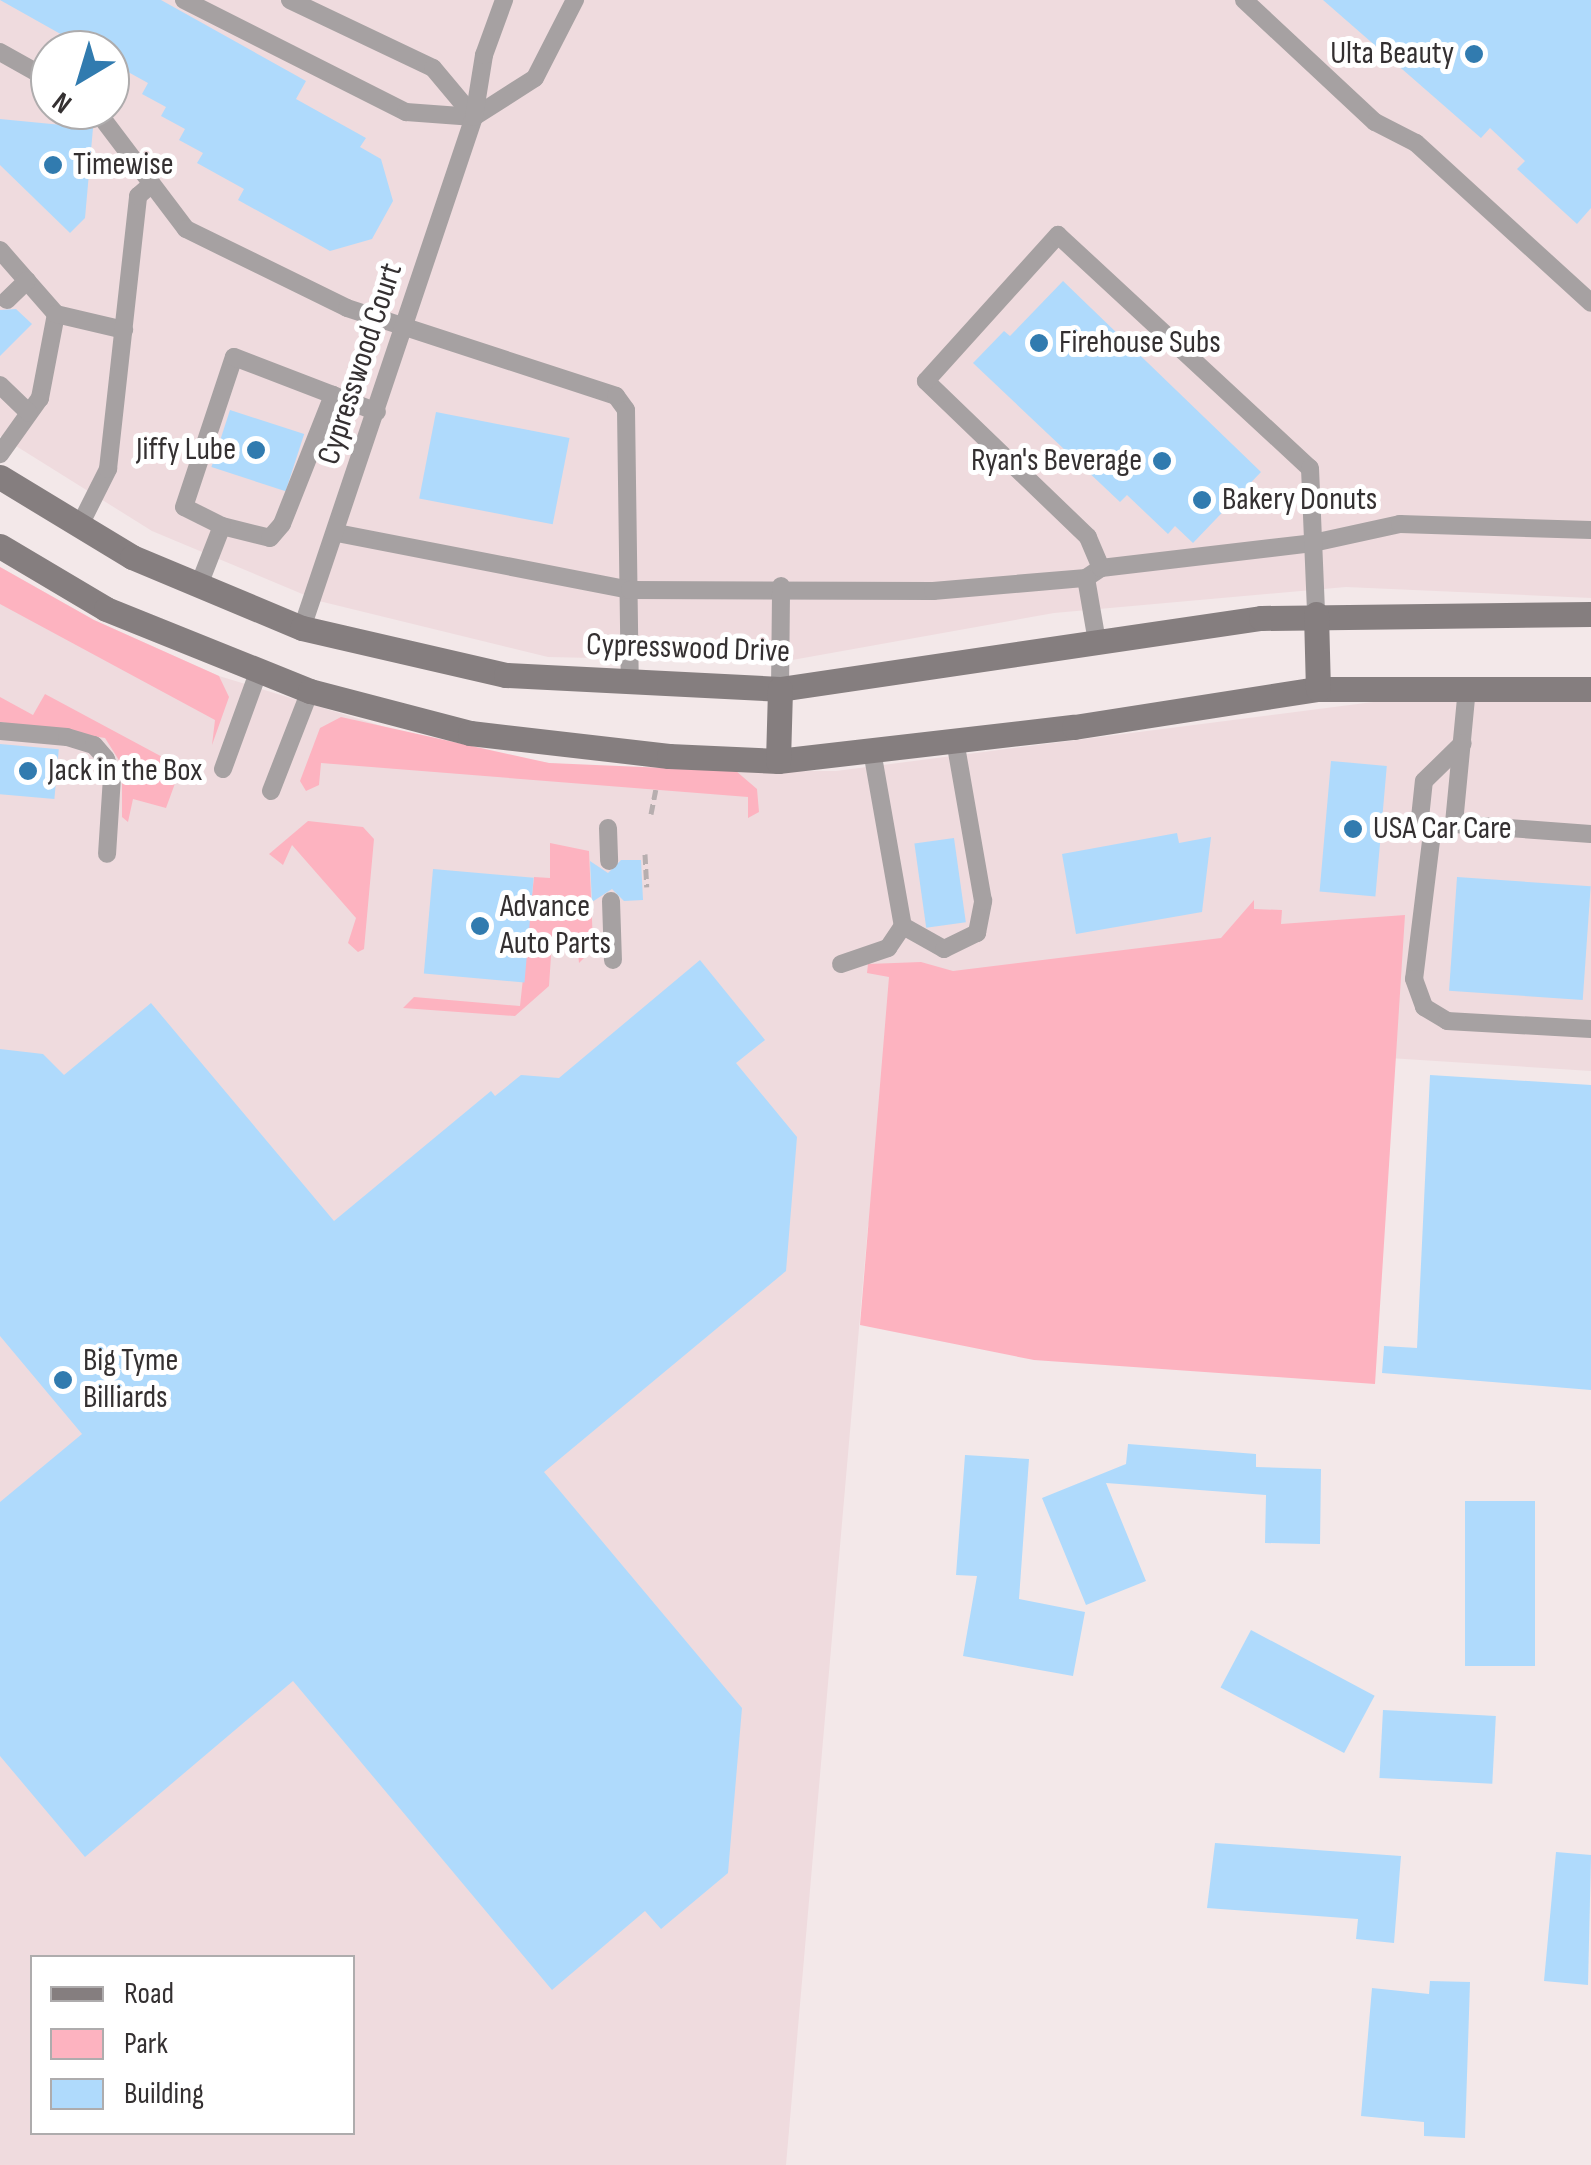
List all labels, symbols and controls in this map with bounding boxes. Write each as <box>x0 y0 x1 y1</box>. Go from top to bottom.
north arrow <box>30 30 130 130</box>
place label: Ulta Beauty <box>1330 35 1454 73</box>
marker: Ulta Beauty <box>1463 43 1485 65</box>
text: N <box>46 85 79 120</box>
place label: Timewise <box>73 146 174 184</box>
marker: Timewise <box>42 154 64 176</box>
street label: Cypresswood Court <box>310 259 412 469</box>
place label: Firehouse Subs <box>1059 324 1221 362</box>
marker: Firehouse Subs <box>1028 332 1050 354</box>
place label: Jiffy Lube <box>136 431 236 469</box>
marker: Jiffy Lube <box>245 439 267 461</box>
place label: Ryan's Beverage <box>971 442 1142 480</box>
marker: Ryan's Beverage <box>1151 450 1173 472</box>
place label: Bakery Donuts <box>1222 481 1377 519</box>
marker: Bakery Donuts <box>1191 489 1213 511</box>
street label: Cypresswood Drive <box>585 626 791 672</box>
place label: Jack in the Box <box>48 752 202 790</box>
marker: Jack in the Box <box>17 760 39 782</box>
place label: USA Car Care <box>1373 810 1512 848</box>
marker: USA Car Care <box>1342 818 1364 840</box>
place label: Advance Auto Parts <box>500 889 611 964</box>
marker: Advance Auto Parts <box>469 915 491 937</box>
place label: Big Tyme Billiards <box>83 1343 178 1418</box>
marker: Big Tyme Billiards <box>52 1369 74 1391</box>
legend <box>30 1955 355 2135</box>
text: Road <box>124 1976 174 2012</box>
text: Park <box>124 2026 168 2062</box>
text: Building <box>124 2076 204 2112</box>

